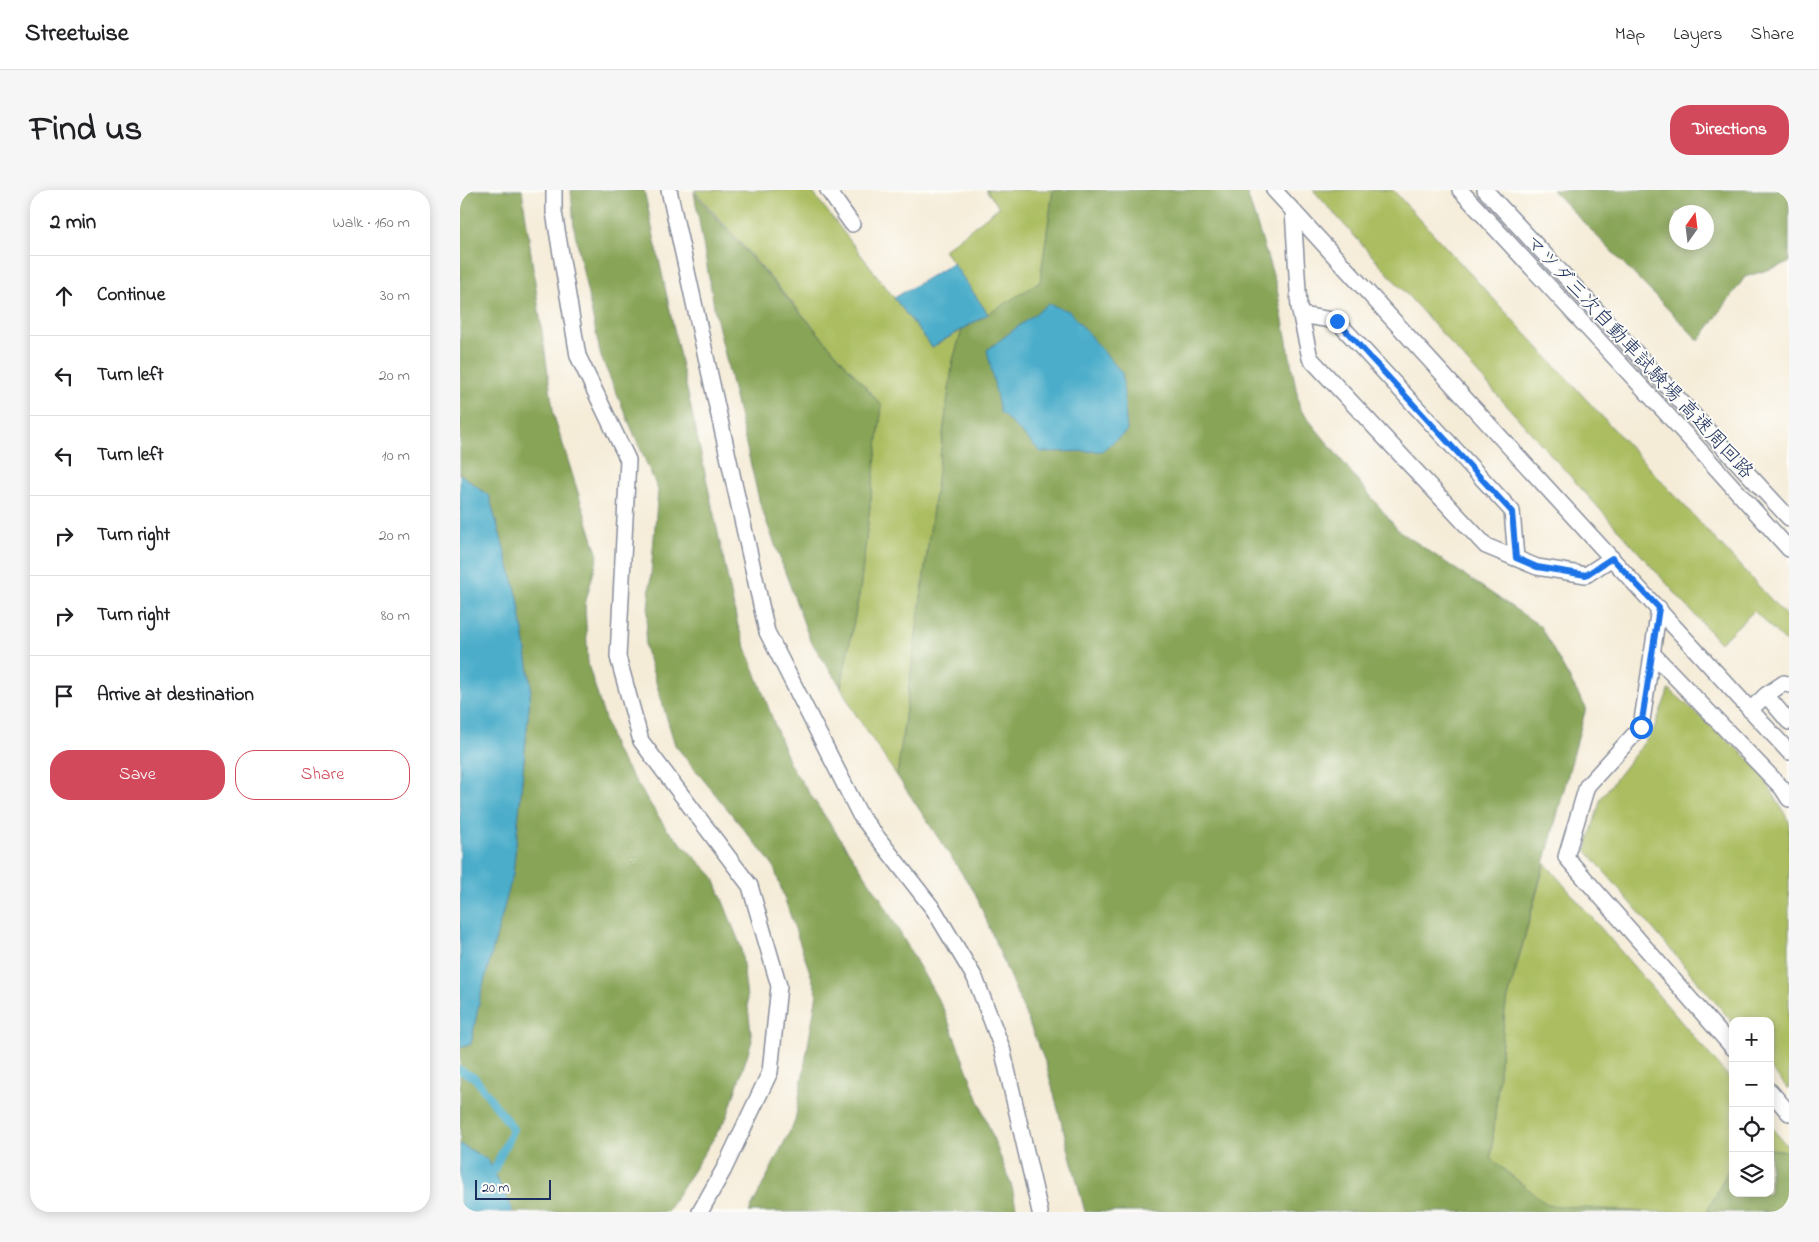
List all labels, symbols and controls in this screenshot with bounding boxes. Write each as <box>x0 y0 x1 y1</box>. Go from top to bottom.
text: Streetwise <box>25 17 129 52</box>
text: Map <box>1615 22 1645 48</box>
text: Layers <box>1673 22 1723 48</box>
text: Share <box>1751 22 1794 48</box>
text: Find us <box>30 105 142 156</box>
button: Directions <box>1670 105 1789 155</box>
north arrow <box>1669 205 1714 250</box>
text: 2 min <box>50 208 96 238</box>
text: Walk · 160 m <box>332 211 410 235</box>
street label: マツダ三次自動車試験場 高速周回路 <box>1517 229 1760 486</box>
icon: ahead <box>50 282 78 310</box>
text: Continue <box>97 282 165 309</box>
text: 30 m <box>380 284 410 308</box>
route end <box>1326 310 1349 333</box>
icon: left <box>50 362 78 390</box>
text: Turn left <box>97 362 164 389</box>
text: 20 m <box>379 364 410 388</box>
icon: left <box>50 442 78 470</box>
text: Turn left <box>97 442 164 469</box>
text: 10 m <box>382 444 410 468</box>
icon: right <box>50 522 78 550</box>
text: Turn right <box>97 522 170 549</box>
text: 20 m <box>379 524 410 548</box>
icon: right <box>50 602 78 630</box>
text: Turn right <box>97 602 170 629</box>
text: 80 m <box>381 604 410 628</box>
icon: arrive <box>50 682 78 710</box>
text: Arrive at destination <box>97 682 254 709</box>
route start <box>1630 716 1653 739</box>
button: Save <box>50 750 225 800</box>
button: Share <box>235 750 410 800</box>
map controls <box>1729 1017 1774 1197</box>
button: + <box>1729 1017 1774 1062</box>
button: − <box>1729 1062 1774 1107</box>
button: locate <box>1729 1107 1774 1152</box>
button: layers <box>1729 1152 1774 1197</box>
scale bar <box>475 1177 551 1200</box>
text: 20 m <box>482 1178 509 1199</box>

